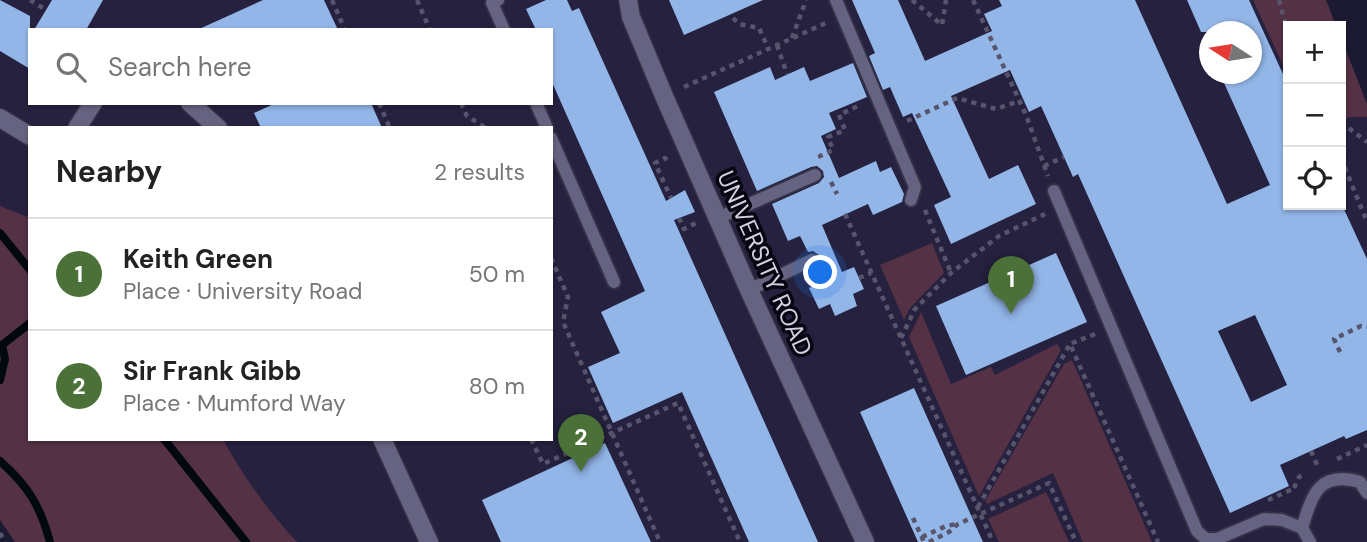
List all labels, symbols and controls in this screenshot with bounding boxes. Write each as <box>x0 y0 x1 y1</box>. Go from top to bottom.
north arrow <box>1199 21 1262 84</box>
map controls <box>1283 21 1346 210</box>
button: + <box>1283 21 1346 84</box>
search box <box>28 28 553 105</box>
icon: search <box>52 48 90 86</box>
text: Search here <box>108 50 251 84</box>
button: − <box>1283 84 1346 147</box>
button: locate <box>1283 147 1346 210</box>
text: Nearby <box>56 152 162 191</box>
text: 2 results <box>434 157 525 187</box>
street label: UNIVERSITY ROAD <box>710 166 820 360</box>
text: Keith Green <box>123 242 273 276</box>
your location <box>803 255 837 289</box>
pin: 1 <box>988 256 1034 314</box>
text: 1 <box>75 259 83 289</box>
text: 50 m <box>469 259 525 289</box>
text: Place · University Road <box>123 276 362 306</box>
text: Sir Frank Gibb <box>123 354 302 388</box>
text: 2 <box>72 371 86 401</box>
text: 80 m <box>469 371 525 401</box>
text: Place · Mumford Way <box>123 388 346 418</box>
pin: 2 <box>558 414 604 472</box>

